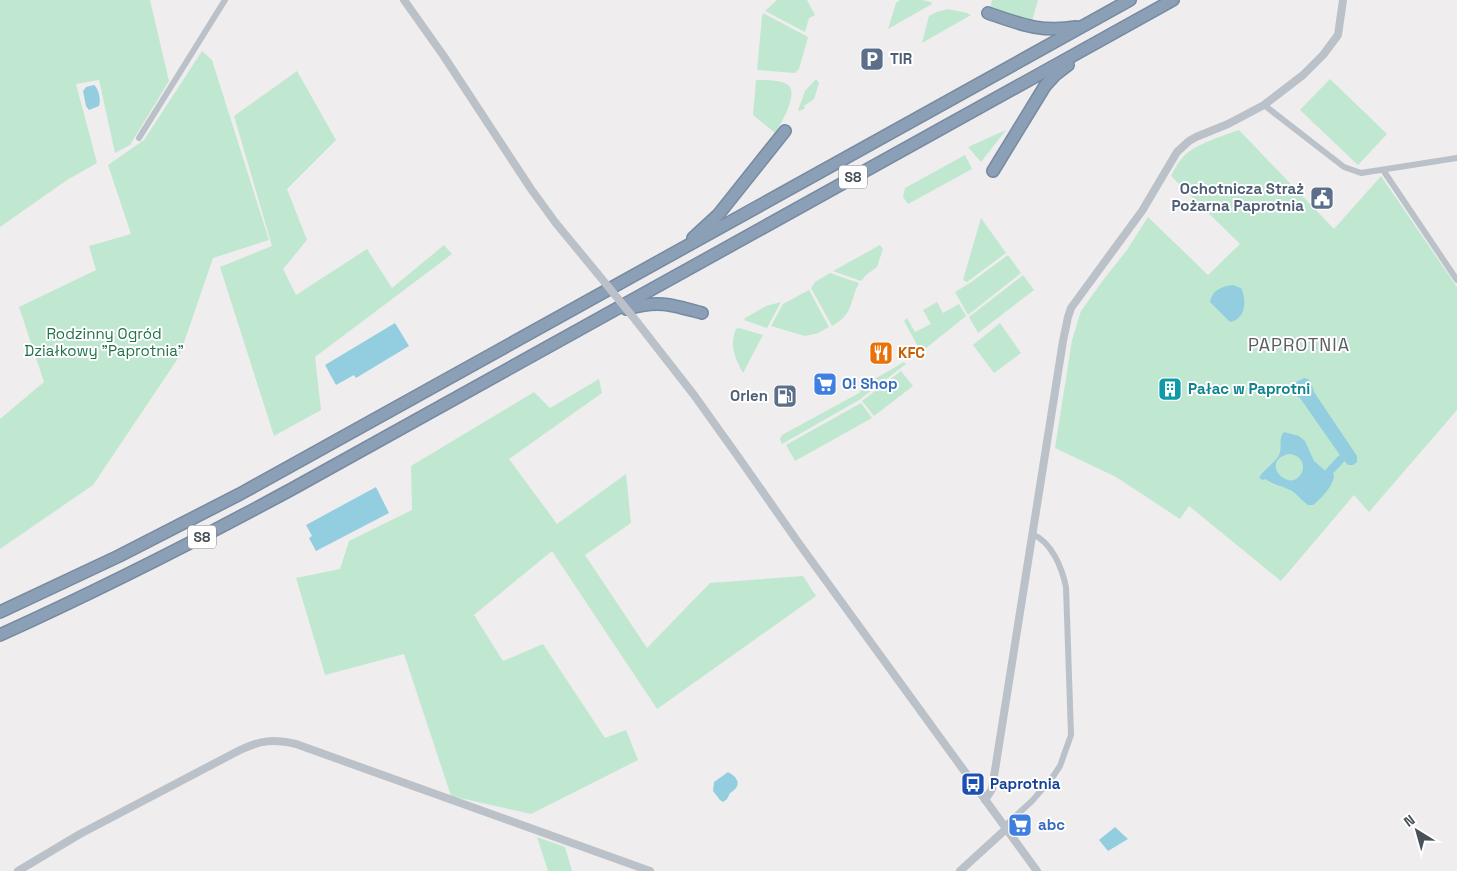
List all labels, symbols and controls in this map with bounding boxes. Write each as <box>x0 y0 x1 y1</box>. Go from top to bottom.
parking icon: TIR <box>859 46 885 72</box>
place label: TIR <box>890 49 912 68</box>
road number: S8 <box>839 166 867 188</box>
place label: Ochotnicza Straż Pożarna Paprotnia <box>1171 179 1304 215</box>
public building icon: Ochotnicza Straż Pożarna Paprotnia <box>1309 185 1335 211</box>
park label: Rodzinny Ogród Działkowy "Paprotnia" <box>24 324 184 360</box>
district label: PAPROTNIA <box>1248 333 1350 356</box>
restaurant icon: KFC <box>868 340 894 366</box>
place label: KFC <box>898 343 925 362</box>
supermarket icon: O! Shop <box>812 371 838 397</box>
place label: O! Shop <box>842 374 898 393</box>
building icon: Pałac w Paprotni <box>1157 376 1183 402</box>
place label: Pałac w Paprotni <box>1188 379 1310 398</box>
fuel station icon: Orlen <box>772 383 798 409</box>
place label: Orlen <box>730 386 768 405</box>
road number: S8 <box>188 526 216 548</box>
bus stop icon: Paprotnia <box>960 771 986 797</box>
place label: Paprotnia <box>990 774 1061 793</box>
north arrow <box>1392 806 1442 856</box>
text: N <box>1400 811 1418 831</box>
supermarket icon: abc <box>1007 812 1033 838</box>
place label: abc <box>1038 815 1065 834</box>

